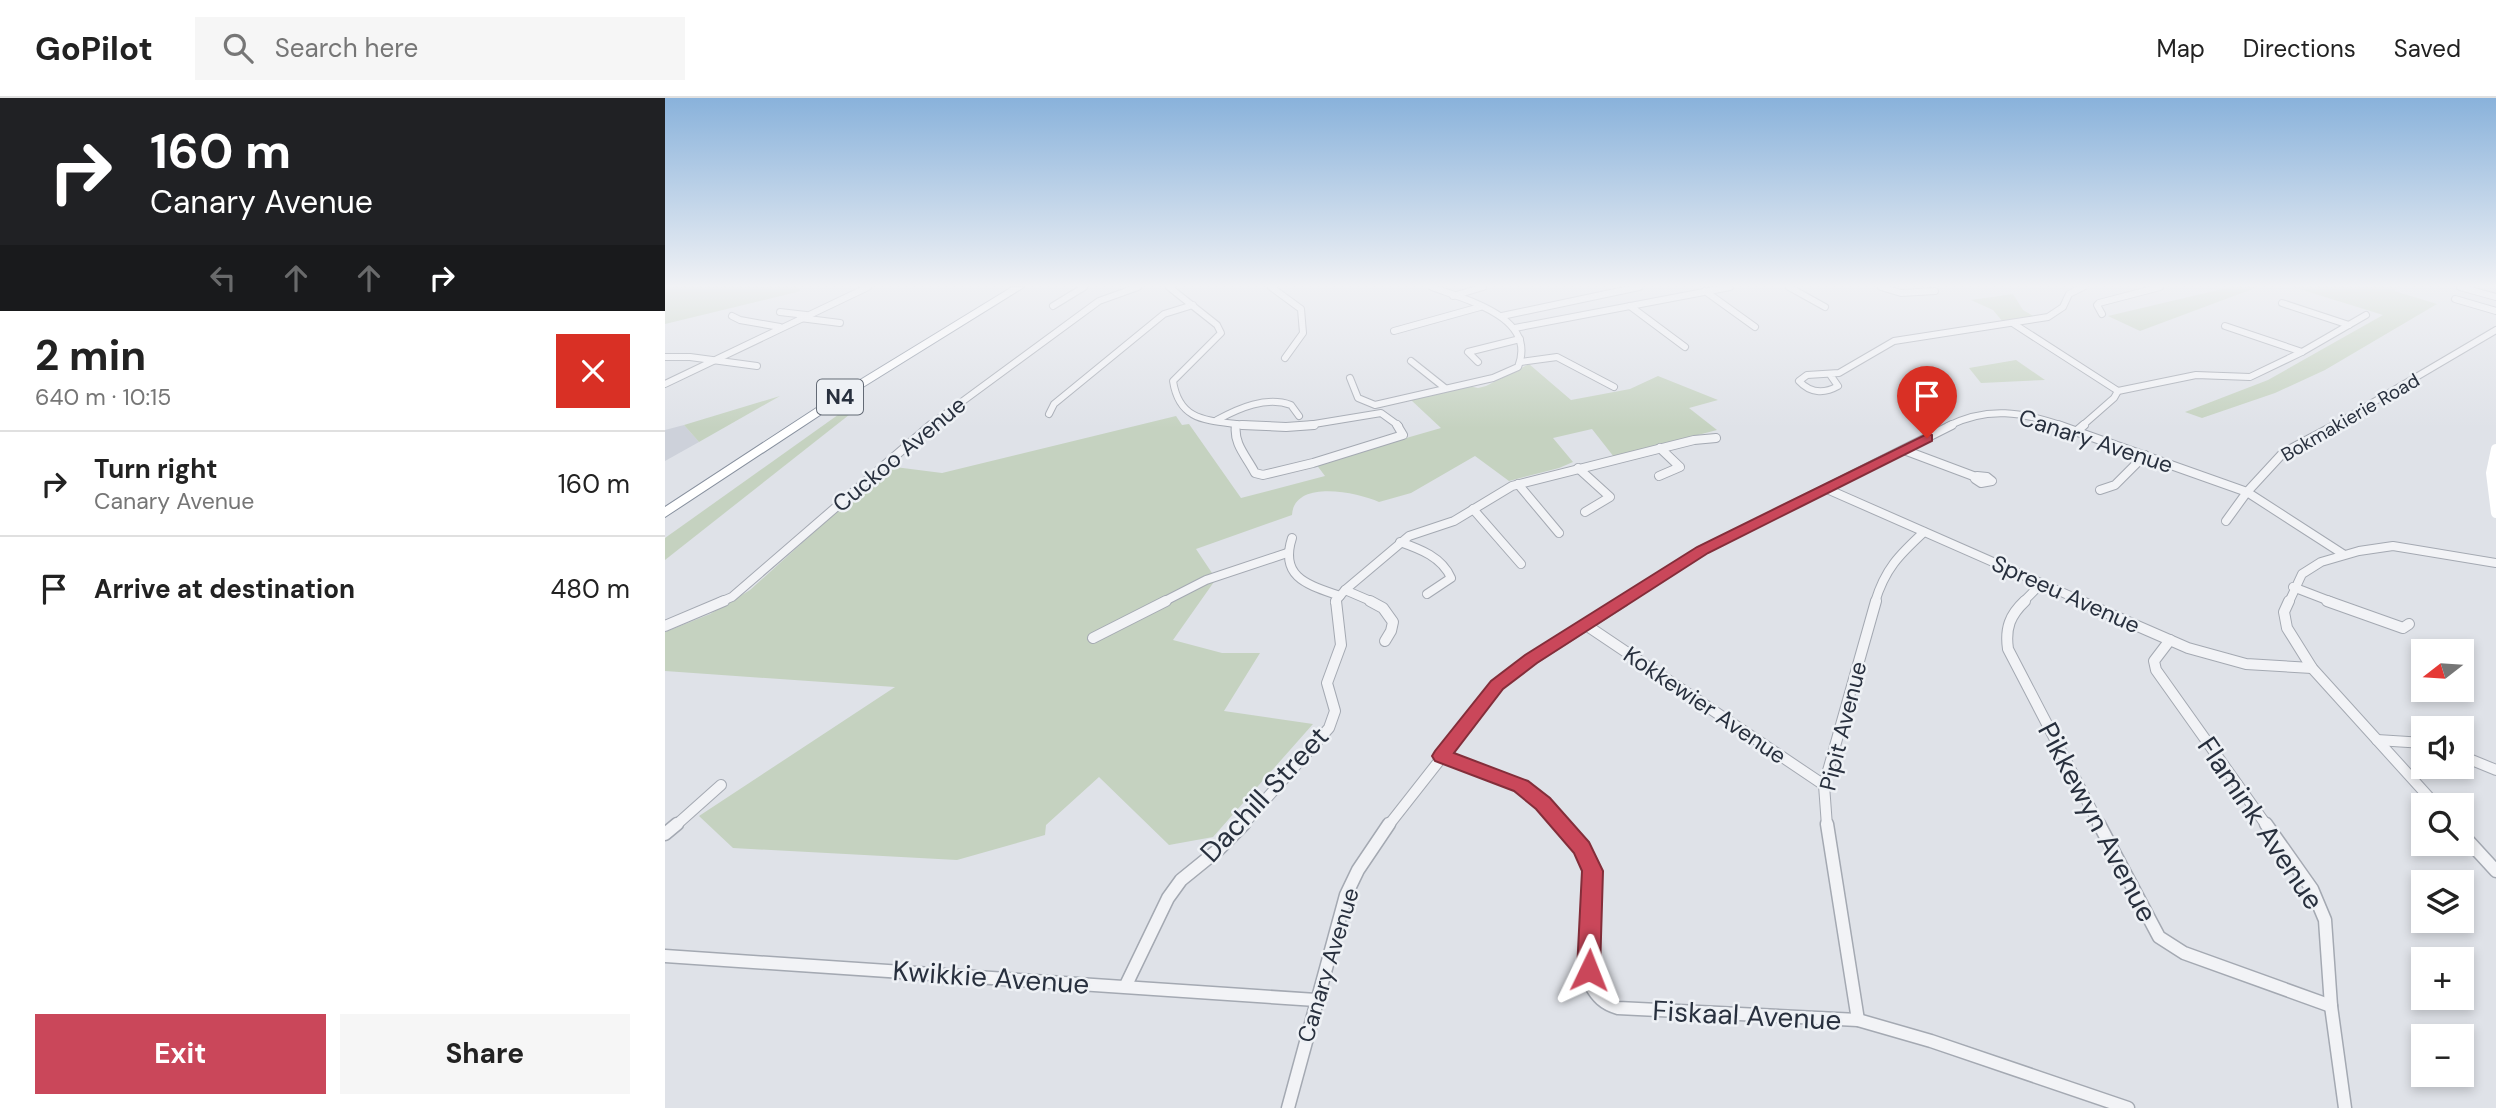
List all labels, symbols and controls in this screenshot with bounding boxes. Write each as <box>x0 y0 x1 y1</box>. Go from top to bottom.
search box <box>195 17 685 80</box>
text: GoPilot <box>35 27 153 70</box>
icon: search <box>219 29 257 67</box>
text: Search here <box>275 31 418 65</box>
text: Map <box>2157 33 2205 64</box>
text: Directions <box>2243 33 2356 64</box>
text: Saved <box>2394 33 2461 64</box>
text: 160 m <box>150 119 291 183</box>
icon: right <box>35 126 126 217</box>
text: Canary Avenue <box>150 181 373 223</box>
icon: left <box>204 259 242 297</box>
icon: ahead <box>277 259 315 297</box>
icon: ahead <box>350 259 388 297</box>
icon: right <box>423 259 461 297</box>
text: 2 min <box>35 328 146 383</box>
button: close <box>556 334 630 408</box>
pin <box>1897 366 1957 438</box>
street label: Bokmakierie Road <box>2276 368 2424 467</box>
icon: arrive <box>1908 377 1946 415</box>
road number: N4 <box>817 380 863 414</box>
text: 640 m · 10:15 <box>35 382 171 412</box>
street label: Cuckoo Avenue <box>826 389 972 519</box>
street label: Canary Avenue <box>2015 402 2177 480</box>
text: Turn right <box>94 452 218 486</box>
icon: right <box>35 465 73 503</box>
text: 160 m <box>558 467 630 501</box>
text: Canary Avenue <box>94 486 254 516</box>
street label: Spreeu Avenue <box>1987 548 2145 640</box>
icon: arrive <box>35 570 73 608</box>
text: Arrive at destination <box>94 572 355 606</box>
text: 480 m <box>551 572 630 606</box>
street label: Kokkewier Avenue <box>1618 639 1792 771</box>
north arrow <box>2411 639 2475 702</box>
map controls <box>2411 639 2474 1087</box>
street label: Pipit Avenue <box>1812 658 1874 794</box>
street label: Pikkewyn Avenue <box>2029 716 2166 929</box>
button: sound <box>2411 716 2474 779</box>
street label: Dachill Street <box>1192 719 1337 870</box>
street label: Flamink Avenue <box>2189 730 2332 917</box>
button: search <box>2411 793 2474 856</box>
button: layers <box>2411 870 2474 933</box>
street label: Canary Avenue <box>1290 884 1366 1046</box>
position arrow <box>1552 933 1626 1007</box>
button: + <box>2411 947 2474 1010</box>
street label: Kwikkie Avenue <box>891 952 1091 1003</box>
street label: Fiskaal Avenue <box>1652 992 1842 1039</box>
button: Exit <box>35 1014 326 1094</box>
button: Share <box>340 1014 630 1094</box>
button: − <box>2411 1024 2474 1087</box>

